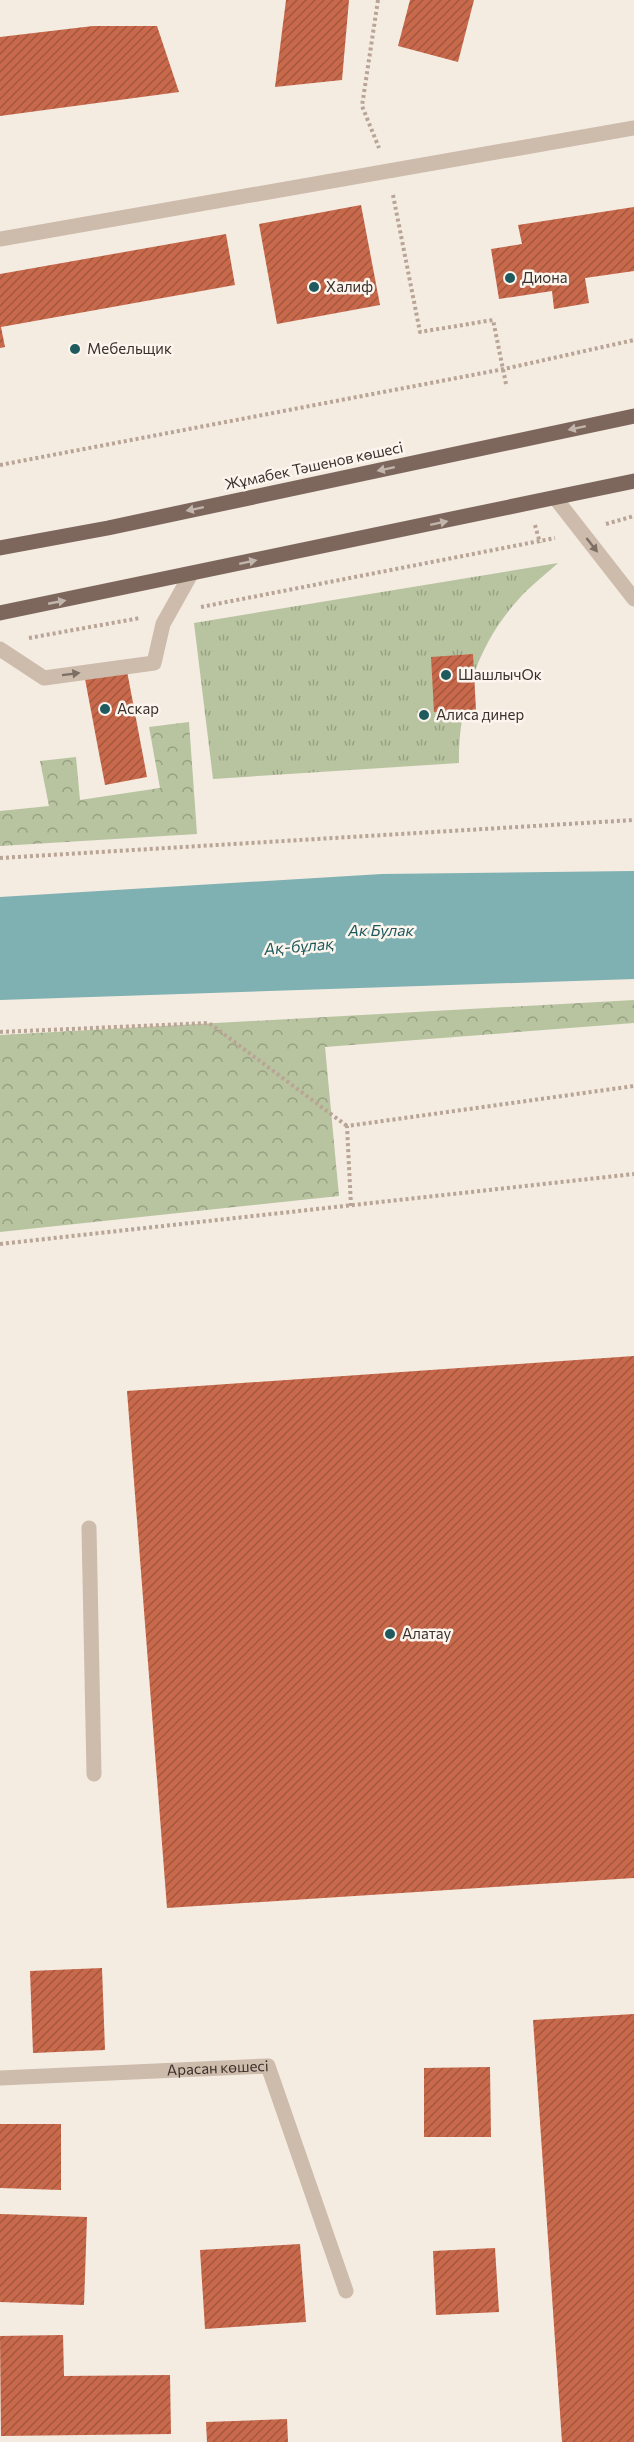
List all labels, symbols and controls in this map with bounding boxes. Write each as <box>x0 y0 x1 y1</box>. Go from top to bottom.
place label: Диона <box>522 268 568 286</box>
marker: Диона <box>503 271 517 285</box>
place label: Халиф <box>326 277 373 295</box>
marker: Халиф <box>307 280 321 294</box>
place label: Мебельщик <box>87 339 172 357</box>
marker: Мебельщик <box>68 342 82 356</box>
one-way arrow <box>568 424 586 434</box>
street label: Жұмабек Тәшенов көшесі <box>223 437 405 493</box>
one-way arrow <box>376 465 395 474</box>
one-way arrow <box>186 505 205 515</box>
one-way arrow <box>430 518 449 527</box>
one-way arrow <box>585 537 598 553</box>
one-way arrow <box>239 557 258 567</box>
one-way arrow <box>48 597 67 606</box>
place label: ШашлычОк <box>458 665 542 683</box>
marker: ШашлычОк <box>439 668 453 682</box>
one-way arrow <box>61 669 80 679</box>
place label: Аскар <box>117 699 159 717</box>
marker: Аскар <box>98 702 112 716</box>
place label: Алиса динер <box>436 705 524 723</box>
marker: Алиса динер <box>417 708 431 722</box>
water label: Ак Булак <box>347 920 415 939</box>
water label: Ақ-бұлақ <box>262 933 335 958</box>
place label: Алатау <box>402 1624 451 1642</box>
marker: Алатау <box>383 1627 397 1641</box>
street label: Арасан көшесі <box>166 2056 269 2079</box>

